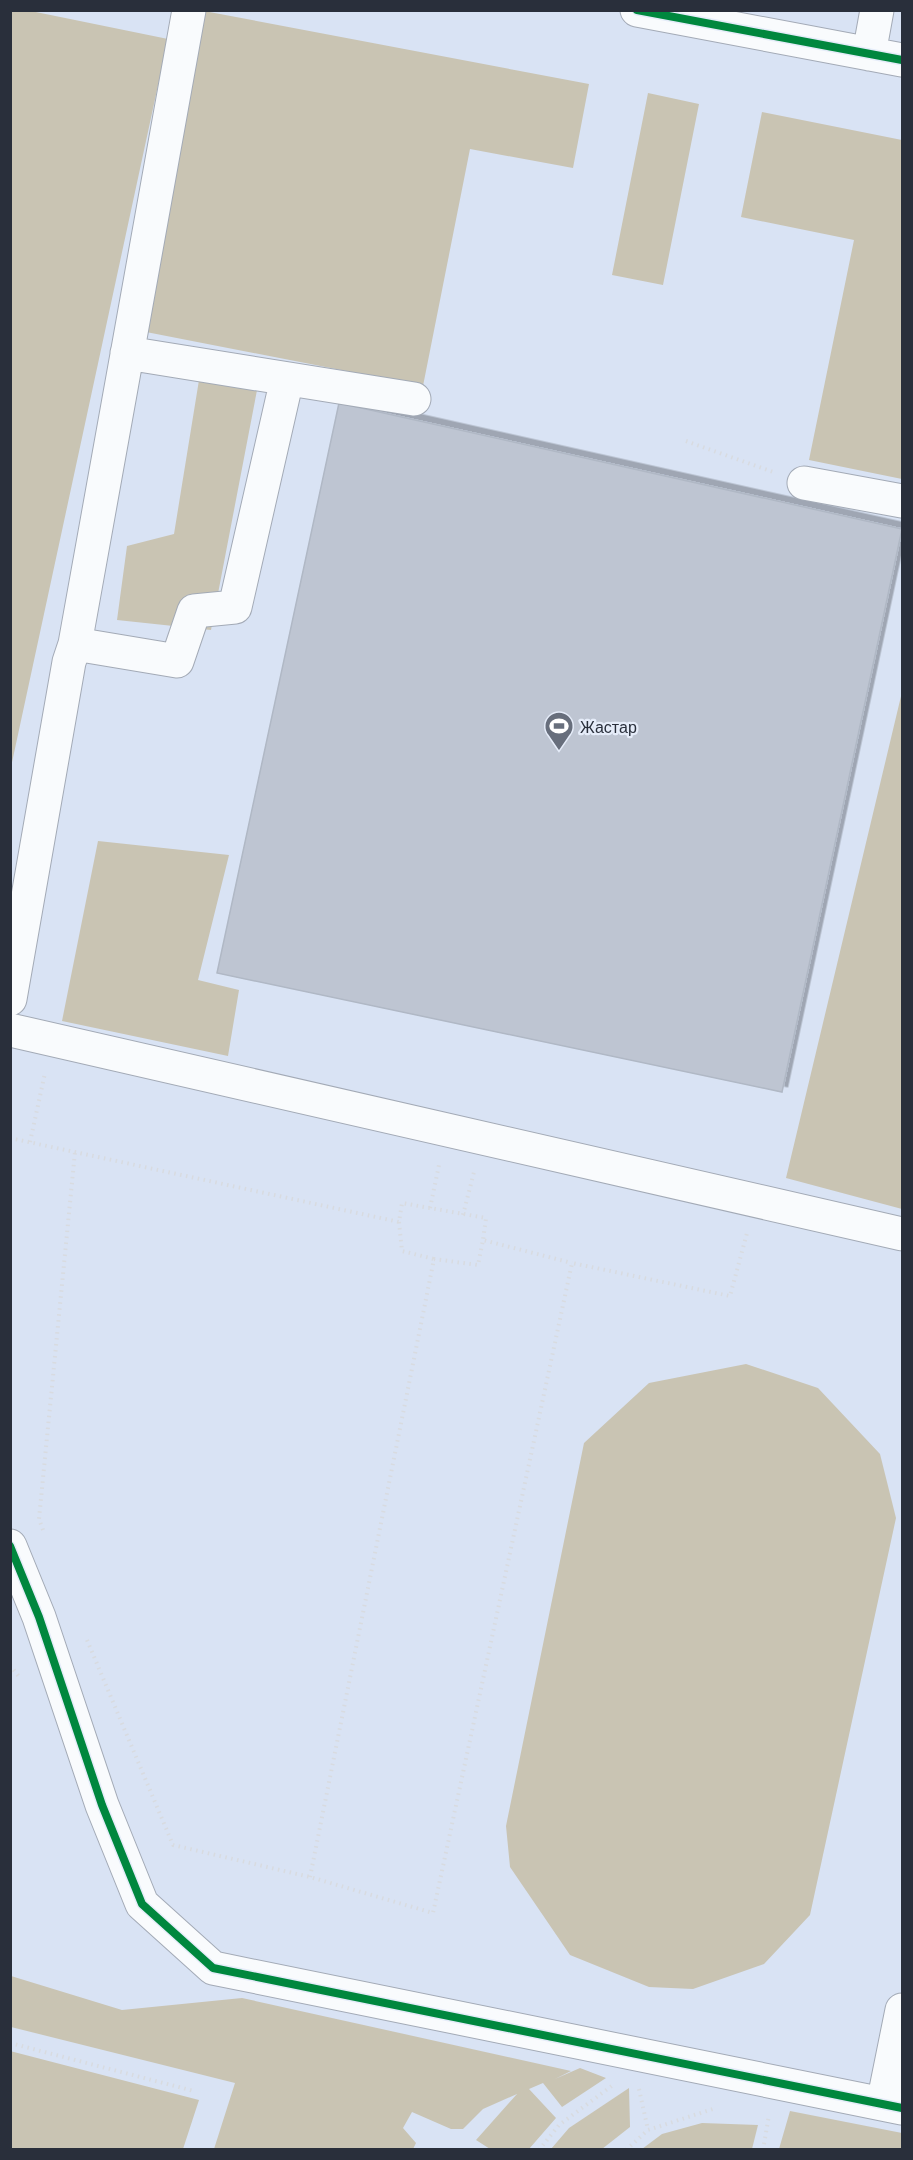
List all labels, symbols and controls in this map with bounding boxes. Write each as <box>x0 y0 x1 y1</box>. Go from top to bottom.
sports icon: Жастар <box>543 710 575 752</box>
place label: Жастар <box>580 717 637 736</box>

